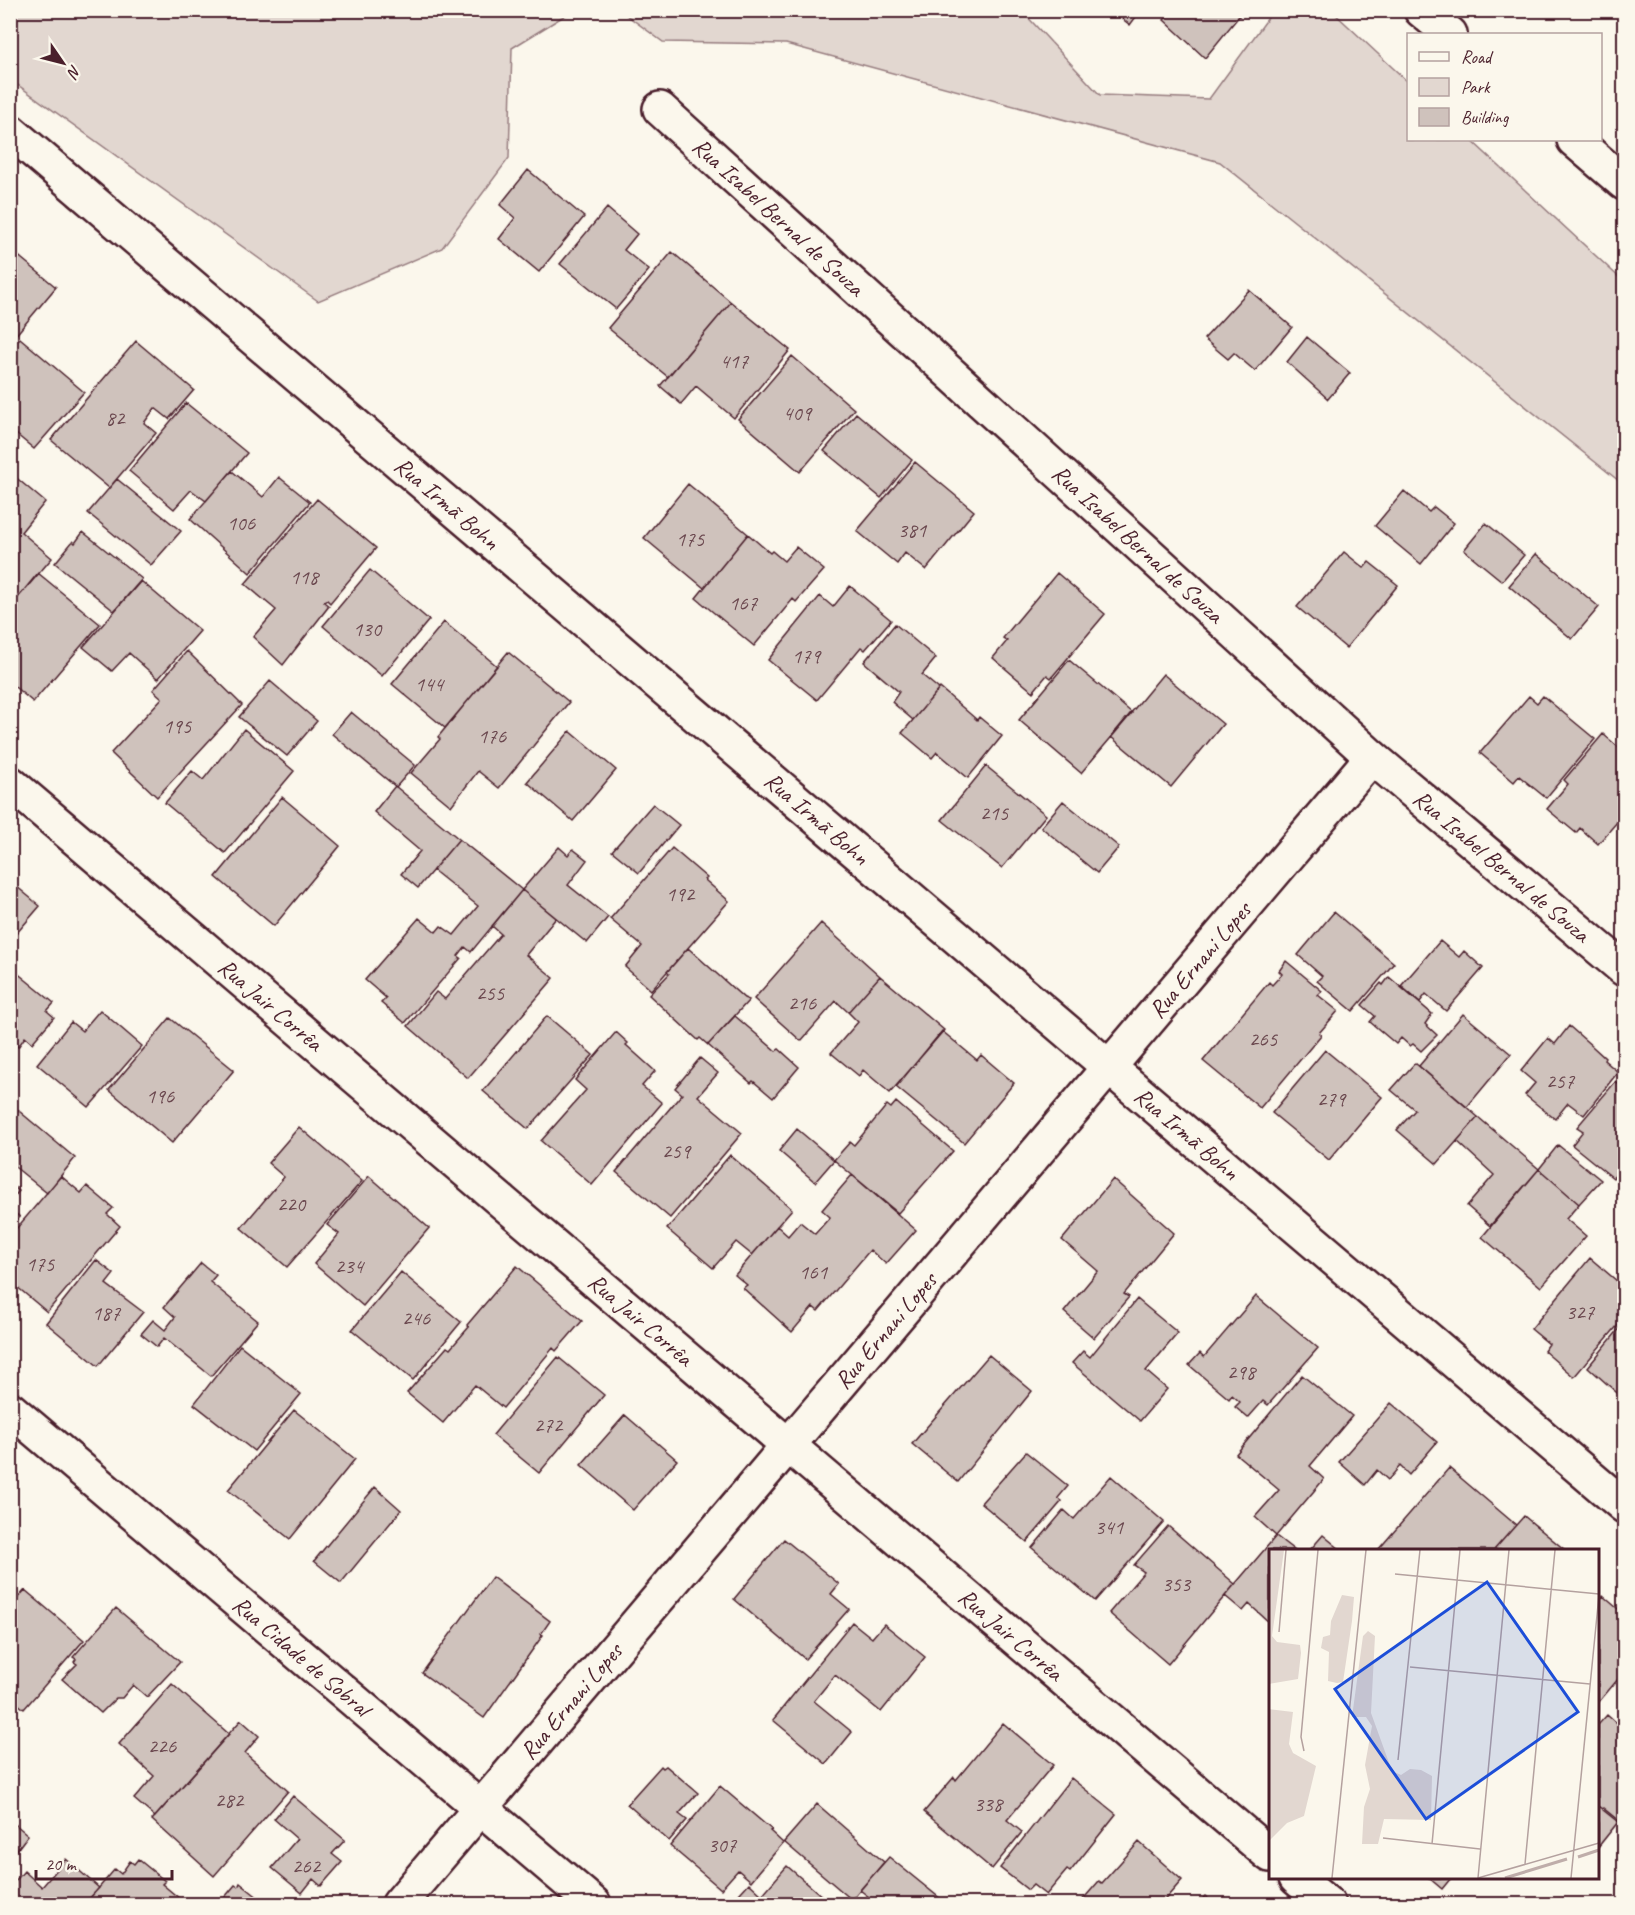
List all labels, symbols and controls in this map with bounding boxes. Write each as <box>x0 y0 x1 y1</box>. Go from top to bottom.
north arrow <box>33 33 93 93</box>
legend <box>1407 33 1602 141</box>
text: Road <box>1461 46 1494 68</box>
text: N <box>62 61 86 83</box>
text: Park <box>1461 76 1491 98</box>
text: Building <box>1461 106 1510 128</box>
street label: Rua Isabel Bernal de Souza <box>686 131 872 303</box>
house number: 417 <box>720 348 750 374</box>
house number: 409 <box>783 400 813 426</box>
house number: 82 <box>106 405 126 431</box>
street label: Rua Irmã Bohn <box>388 450 506 556</box>
street label: Rua Isabel Bernal de Souza <box>1046 458 1231 631</box>
house number: 106 <box>227 510 256 536</box>
house number: 381 <box>898 517 928 543</box>
house number: 175 <box>676 526 706 552</box>
house number: 118 <box>290 564 321 590</box>
house number: 167 <box>729 590 759 616</box>
house number: 130 <box>353 616 383 642</box>
house number: 179 <box>792 643 822 669</box>
house number: 144 <box>415 671 446 697</box>
house number: 195 <box>163 713 193 739</box>
house number: 176 <box>478 723 507 749</box>
street label: Rua Irmã Bohn <box>758 765 876 872</box>
street label: Rua Isabel Bernal de Souza <box>1407 783 1597 950</box>
house number: 215 <box>980 800 1010 826</box>
house number: 192 <box>666 881 696 907</box>
street label: Rua Ernani Lopes <box>1142 894 1259 1024</box>
street label: Rua Jair Corrêa <box>212 952 330 1059</box>
house number: 255 <box>476 980 506 1006</box>
house number: 216 <box>788 990 817 1016</box>
house number: 265 <box>1249 1026 1279 1052</box>
house number: 257 <box>1546 1068 1576 1094</box>
street label: Rua Irmã Bohn <box>1128 1081 1246 1187</box>
house number: 196 <box>146 1083 175 1109</box>
house number: 279 <box>1317 1086 1347 1112</box>
house number: 259 <box>662 1138 692 1164</box>
house number: 220 <box>277 1191 307 1217</box>
house number: 175 <box>26 1251 56 1277</box>
house number: 234 <box>335 1253 366 1279</box>
house number: 161 <box>799 1259 829 1285</box>
street label: Rua Ernani Lopes <box>828 1265 944 1395</box>
street label: Rua Jair Corrêa <box>582 1267 700 1374</box>
house number: 327 <box>1566 1299 1596 1325</box>
house number: 187 <box>92 1300 122 1326</box>
house number: 246 <box>402 1305 431 1331</box>
house number: 298 <box>1227 1359 1258 1385</box>
house number: 272 <box>534 1412 564 1438</box>
house number: 341 <box>1095 1514 1125 1540</box>
inset map <box>1269 1549 1599 1879</box>
house number: 353 <box>1162 1571 1192 1597</box>
street label: Rua Jair Corrêa <box>952 1581 1071 1688</box>
street label: Rua Cidade de Sobral <box>226 1589 379 1725</box>
street label: Rua Ernani Lopes <box>513 1635 630 1766</box>
house number: 226 <box>148 1733 177 1759</box>
house number: 282 <box>215 1787 245 1813</box>
house number: 338 <box>974 1791 1005 1817</box>
house number: 307 <box>708 1832 738 1858</box>
scale bar <box>36 1843 172 1881</box>
text: 20 m <box>45 1853 78 1875</box>
house number: 262 <box>292 1853 322 1879</box>

